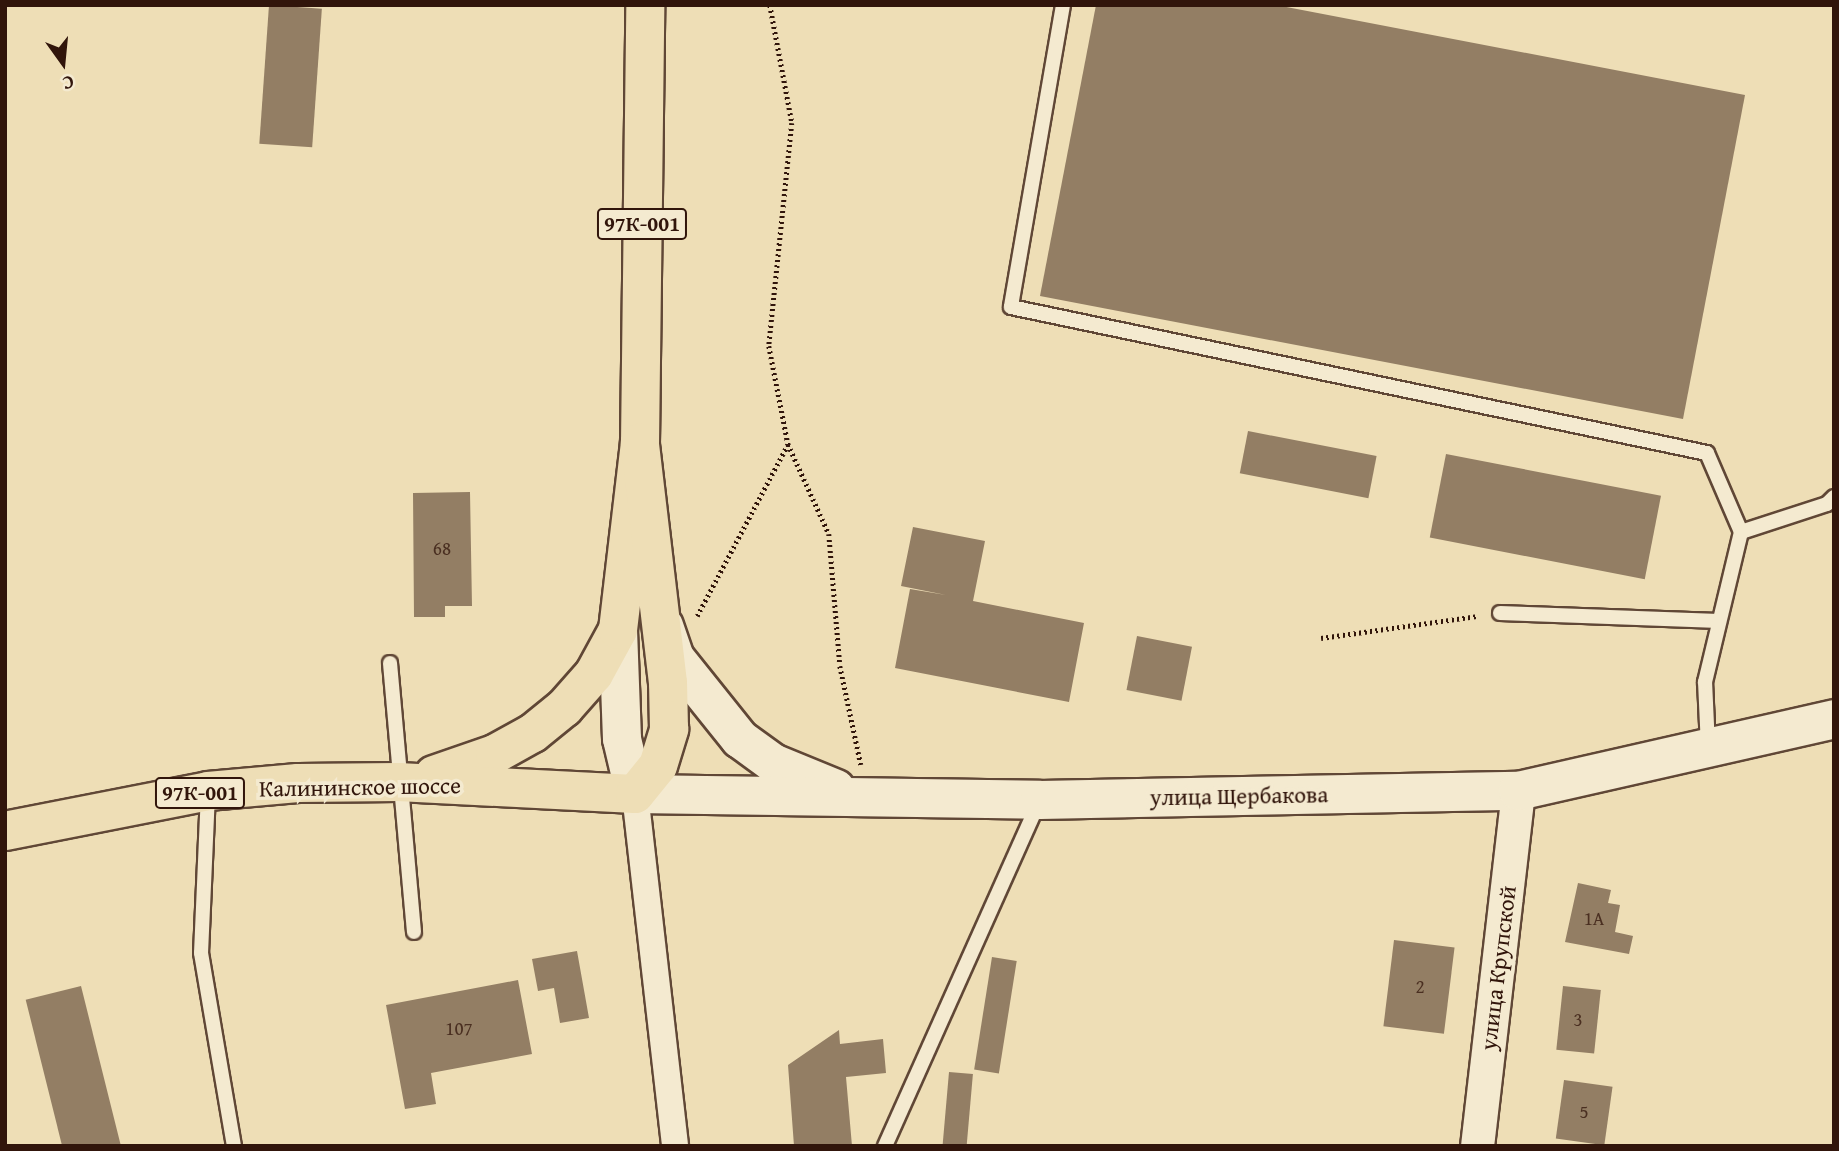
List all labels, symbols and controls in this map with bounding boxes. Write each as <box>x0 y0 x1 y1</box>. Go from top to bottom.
north arrow <box>28 28 98 98</box>
text: С <box>60 68 77 98</box>
road number: 97К-001 <box>596 206 688 242</box>
house number: 68 <box>433 538 451 560</box>
street label: Калининское шоссе <box>259 771 461 803</box>
road number: 97К-001 <box>154 776 246 810</box>
street label: улица Щербакова <box>1150 781 1328 811</box>
street label: улица Крупской <box>1474 884 1522 1052</box>
house number: 1А <box>1584 908 1604 930</box>
house number: 2 <box>1415 976 1425 998</box>
house number: 3 <box>1573 1009 1583 1031</box>
house number: 107 <box>445 1018 473 1040</box>
house number: 5 <box>1579 1101 1589 1123</box>

